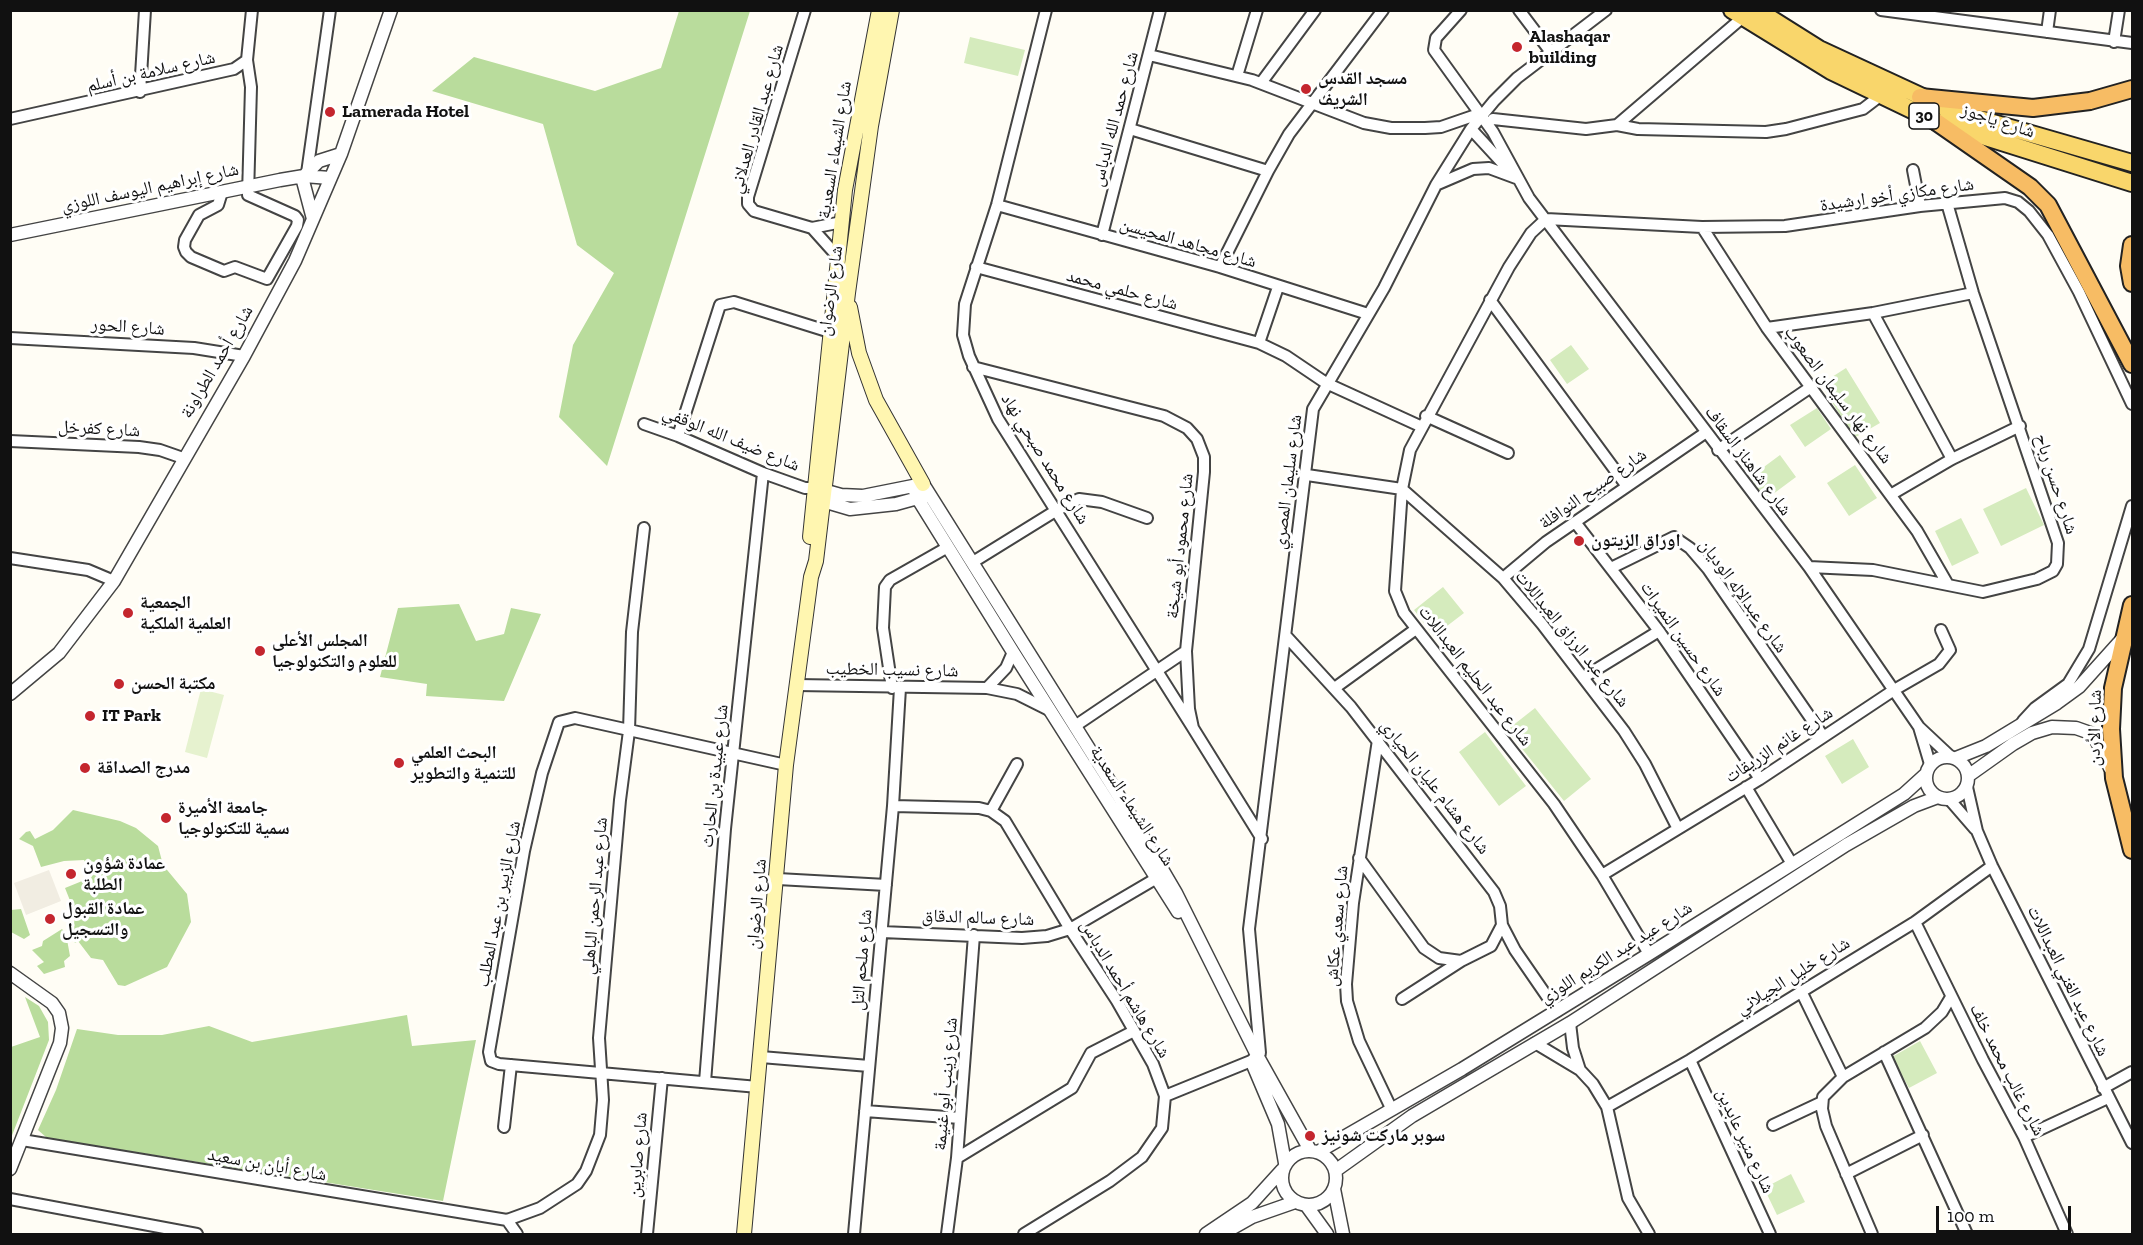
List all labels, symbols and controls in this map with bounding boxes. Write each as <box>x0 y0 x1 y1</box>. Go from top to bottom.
place label: Alashaqar building <box>1529 26 1610 68</box>
marker: Alashaqar building <box>1510 40 1524 54</box>
street label: شارع عبد القادر العدلاني <box>725 42 789 196</box>
street label: شارع سلامة بن أسلم <box>85 47 217 97</box>
street label: شارع حمد الله الدباس <box>1087 49 1143 189</box>
place label: مسجد القدس الشريف <box>1318 68 1407 110</box>
street label: شارع الشيماء السعدية <box>813 80 857 220</box>
marker: مسجد القدس الشريف <box>1299 82 1313 96</box>
street label: شارع ياجوز <box>1959 99 2037 143</box>
place label: Lamerada Hotel <box>342 101 469 123</box>
road number: 30 <box>1909 103 1939 129</box>
marker: Lamerada Hotel <box>323 105 337 119</box>
street label: شارع إبراهيم اليوسف اللوزي <box>59 159 241 217</box>
street label: شارع مكازي أخو ارشيدة <box>1819 174 1975 216</box>
street label: شارع مجاهد المحيسن <box>1117 213 1259 273</box>
street label: شارع الرضوان <box>814 244 848 338</box>
street label: شارع حلمي محمد <box>1064 265 1180 315</box>
street label: شارع أحمد الطراونة <box>176 302 258 422</box>
street label: شارع الحور <box>90 314 166 340</box>
street label: شارع نهار سليمان الصعوب <box>1779 322 1897 468</box>
street label: شارع محمد صبحي نهاد <box>996 390 1094 528</box>
street label: شارع ضيف الله الوقفي <box>659 402 803 476</box>
street label: شارع شاهناز السقاف <box>1700 402 1796 520</box>
street label: شارع سليمان المصري <box>1269 413 1307 551</box>
street label: شارع كفرخل <box>57 416 141 442</box>
street label: شارع حسن رباح <box>2030 431 2082 537</box>
street label: شارع صبيح النوافلة <box>1535 444 1651 534</box>
street label: شارع محمود أبو شيخة <box>1162 472 1198 620</box>
place label: اوراق الزيتون <box>1591 530 1680 552</box>
marker: اوراق الزيتون <box>1572 534 1586 548</box>
street label: شارع عبدالإله الوديان <box>1694 535 1792 657</box>
street label: شارع عبد الرزاق العبداللات <box>1510 566 1634 712</box>
street label: شارع حسين النميرات <box>1635 577 1731 701</box>
place label: الجمعية العلمية الملكية <box>140 592 231 634</box>
street label: شارع عبد الحليم العبداللات <box>1413 602 1537 750</box>
marker: الجمعية العلمية الملكية <box>121 606 135 620</box>
place label: المجلس الأعلى للعلوم والتكنولوجيا <box>272 630 397 672</box>
marker: المجلس الأعلى للعلوم والتكنولوجيا <box>253 644 267 658</box>
street label: شارع نسيب الخطيب <box>825 658 959 682</box>
place label: مكتبة الحسن <box>131 673 216 695</box>
marker: مكتبة الحسن <box>112 677 126 691</box>
street label: شارع الأردن <box>2084 689 2106 767</box>
street label: شارع غانم الزريقات <box>1721 702 1837 788</box>
street label: شارع عبيدة بن الحارث <box>697 703 733 849</box>
place label: IT Park <box>102 705 161 727</box>
marker: IT Park <box>83 709 97 723</box>
street label: شارع هشام عليان الحياري <box>1376 715 1494 859</box>
place label: البحث العلمي للتنمية والتطوير <box>411 742 516 784</box>
street label: شارع الشيماء السعدية <box>1085 742 1179 870</box>
marker: البحث العلمي للتنمية والتطوير <box>392 756 406 770</box>
place label: مدرج الصداقة <box>97 757 190 779</box>
marker: مدرج الصداقة <box>78 761 92 775</box>
place label: جامعة الأميرة سمية للتكنولوجيا <box>178 797 290 840</box>
marker: جامعة الأميرة سمية للتكنولوجيا <box>159 811 173 825</box>
street label: شارع عبد الرحمن الباهلي <box>577 816 613 976</box>
street label: شارع الزبير بن عبد المطلب <box>472 819 526 989</box>
place label: عمادة شؤون الطلبة <box>83 853 165 896</box>
street label: شارع الرضوان <box>742 858 772 950</box>
street label: شارع سعدي عكاش <box>1321 865 1353 987</box>
marker: عمادة شؤون الطلبة <box>64 867 78 881</box>
street label: شارع عيد عبد الكريم اللوزي <box>1536 897 1696 1009</box>
place label: عمادة القبول والتسجيل <box>62 898 144 940</box>
street label: شارع عبد الغني العبداللات <box>2022 902 2114 1060</box>
street label: شارع سالم الدقاق <box>921 905 1035 931</box>
street label: شارع ملحم التل <box>847 908 877 1012</box>
marker: عمادة القبول والتسجيل <box>43 912 57 926</box>
street label: شارع هاشم أحمد الدباس <box>1075 916 1175 1062</box>
street label: شارع خليل الجيلاني <box>1732 932 1854 1020</box>
street label: شارع غالب محمد خلف <box>1964 1000 2050 1140</box>
street label: شارع زينب أبو غنيمة <box>929 1017 963 1151</box>
street label: شارع منير عابدين <box>1711 1085 1779 1197</box>
street label: شارع صابرين <box>623 1111 653 1199</box>
place label: سوبر ماركت شونيز <box>1322 1125 1445 1147</box>
marker: سوبر ماركت شونيز <box>1303 1129 1317 1143</box>
street label: شارع أبان بن سعيد <box>206 1144 328 1186</box>
scale bar <box>1939 1194 2074 1232</box>
text: 100 m <box>1947 1205 1994 1227</box>

